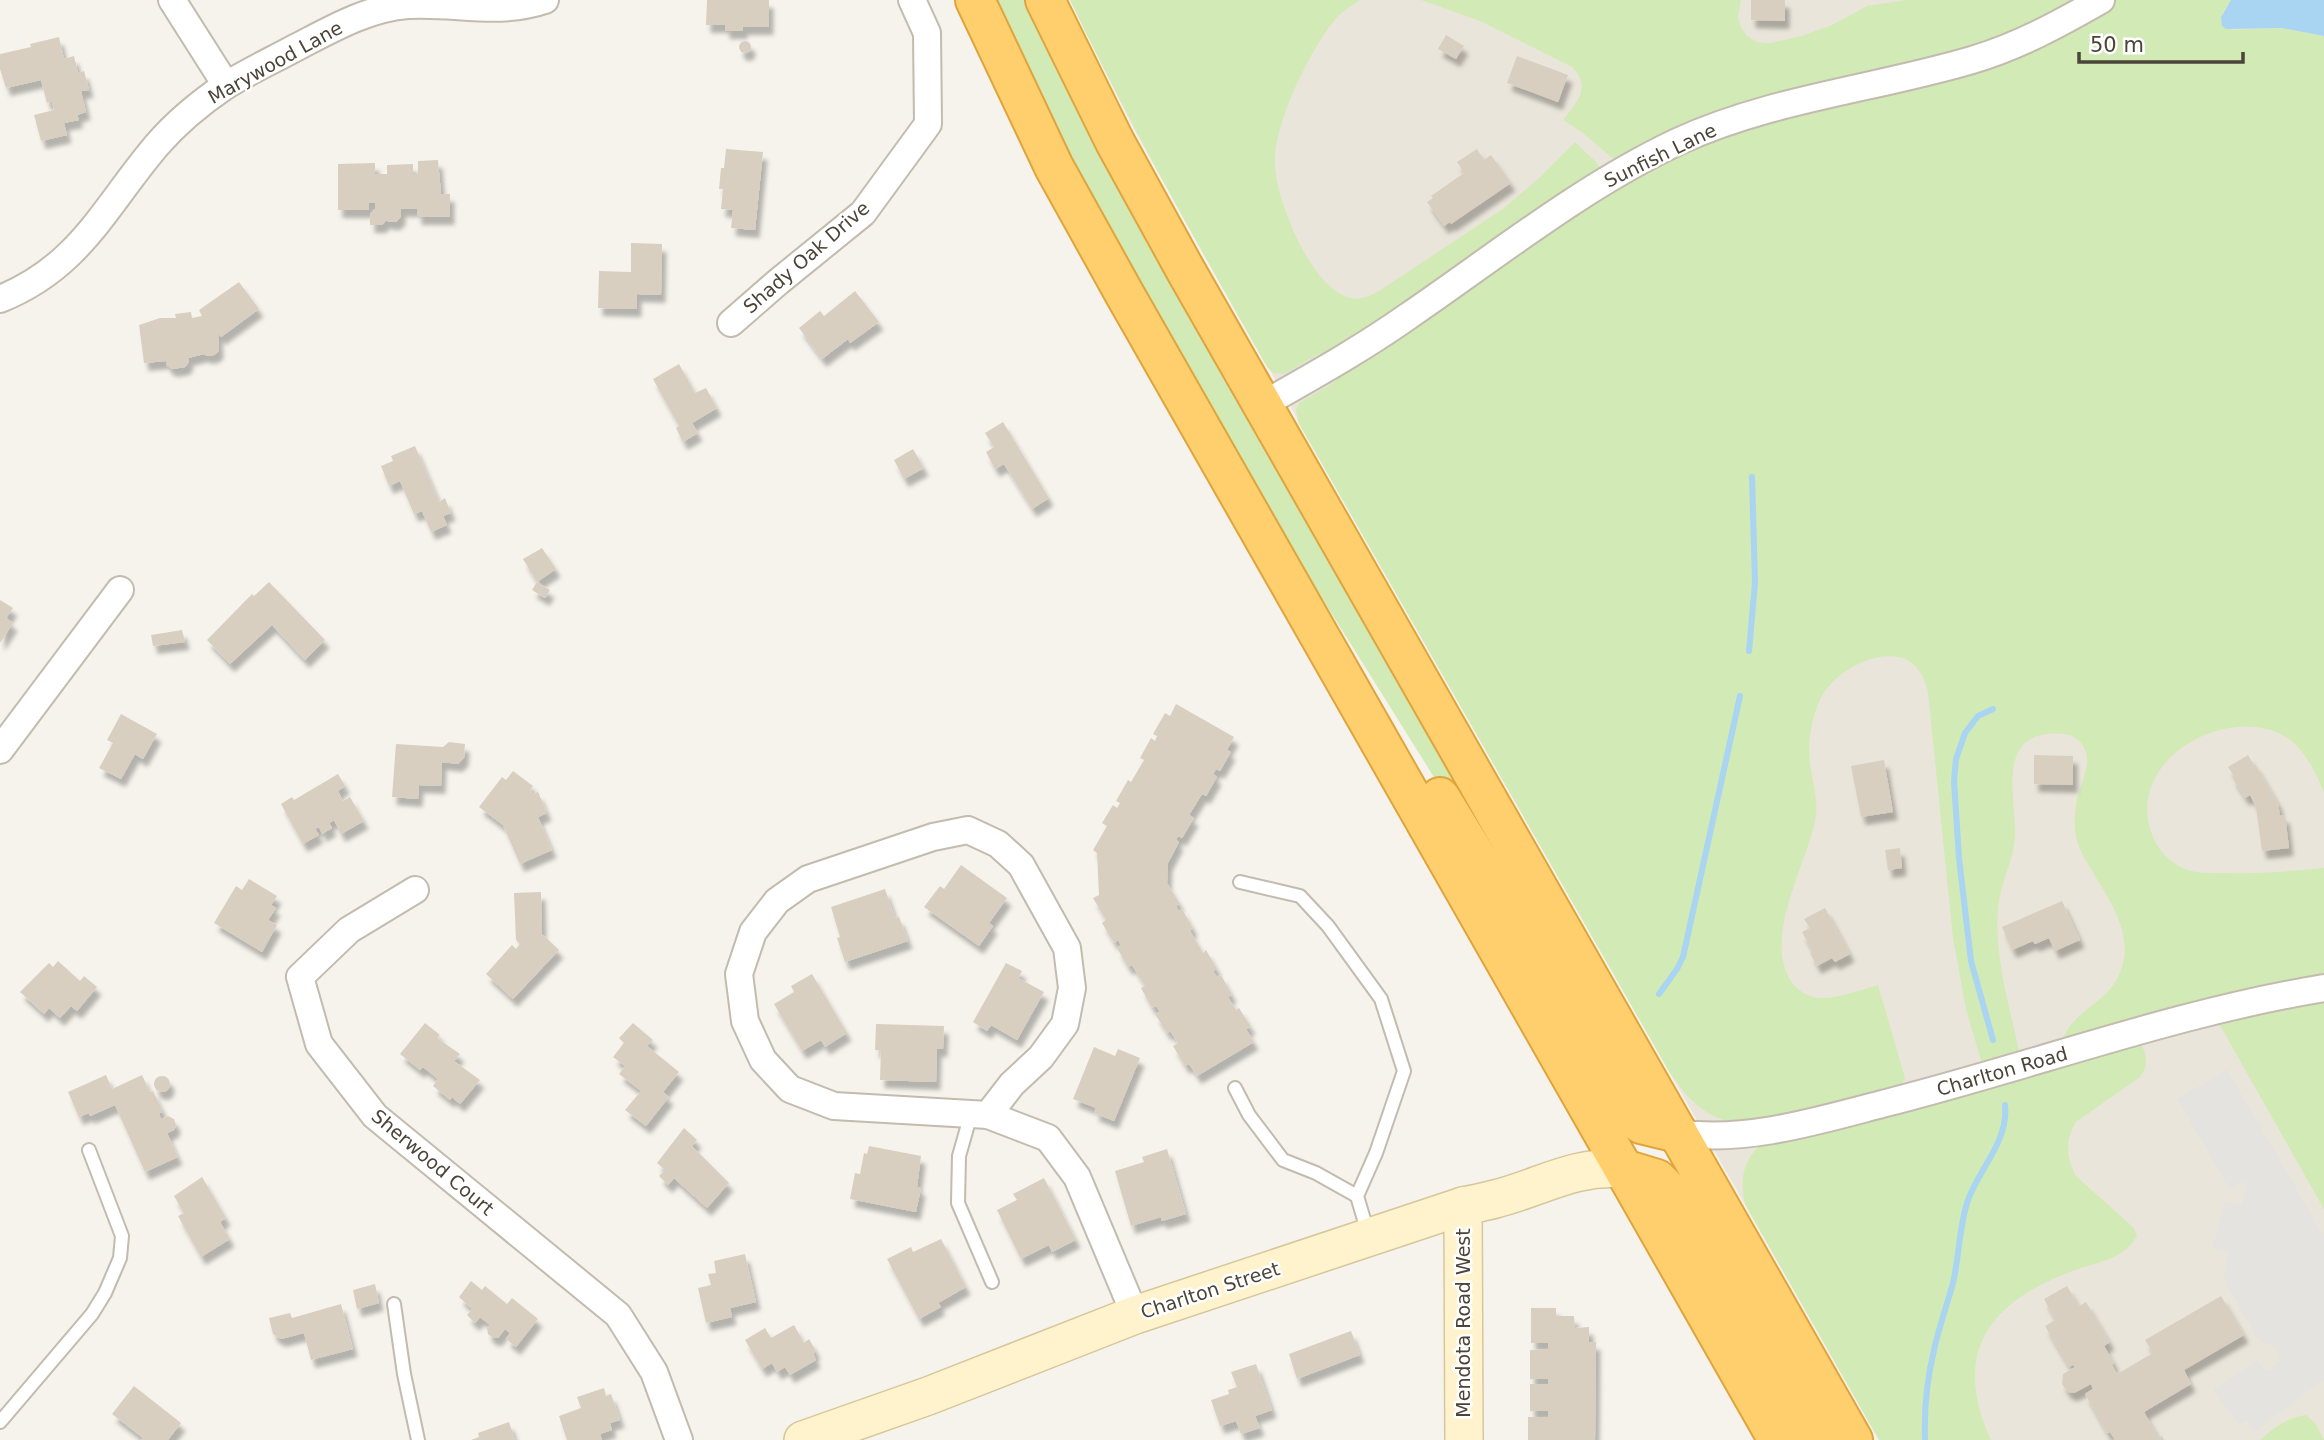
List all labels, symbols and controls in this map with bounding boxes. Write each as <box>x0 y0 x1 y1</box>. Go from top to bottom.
street label: Marywood Lane <box>204 16 346 108</box>
scale bar <box>2079 21 2244 65</box>
text: 50 m <box>2090 33 2144 57</box>
street label: Sunfish Lane <box>1600 118 1720 192</box>
street label: Shady Oak Drive <box>739 196 873 318</box>
street label: Charlton Road <box>1934 1042 2070 1100</box>
street label: Sherwood Court <box>367 1105 499 1219</box>
street label: Mendota Road West <box>1452 1228 1474 1418</box>
street label: Charlton Street <box>1138 1257 1282 1323</box>

